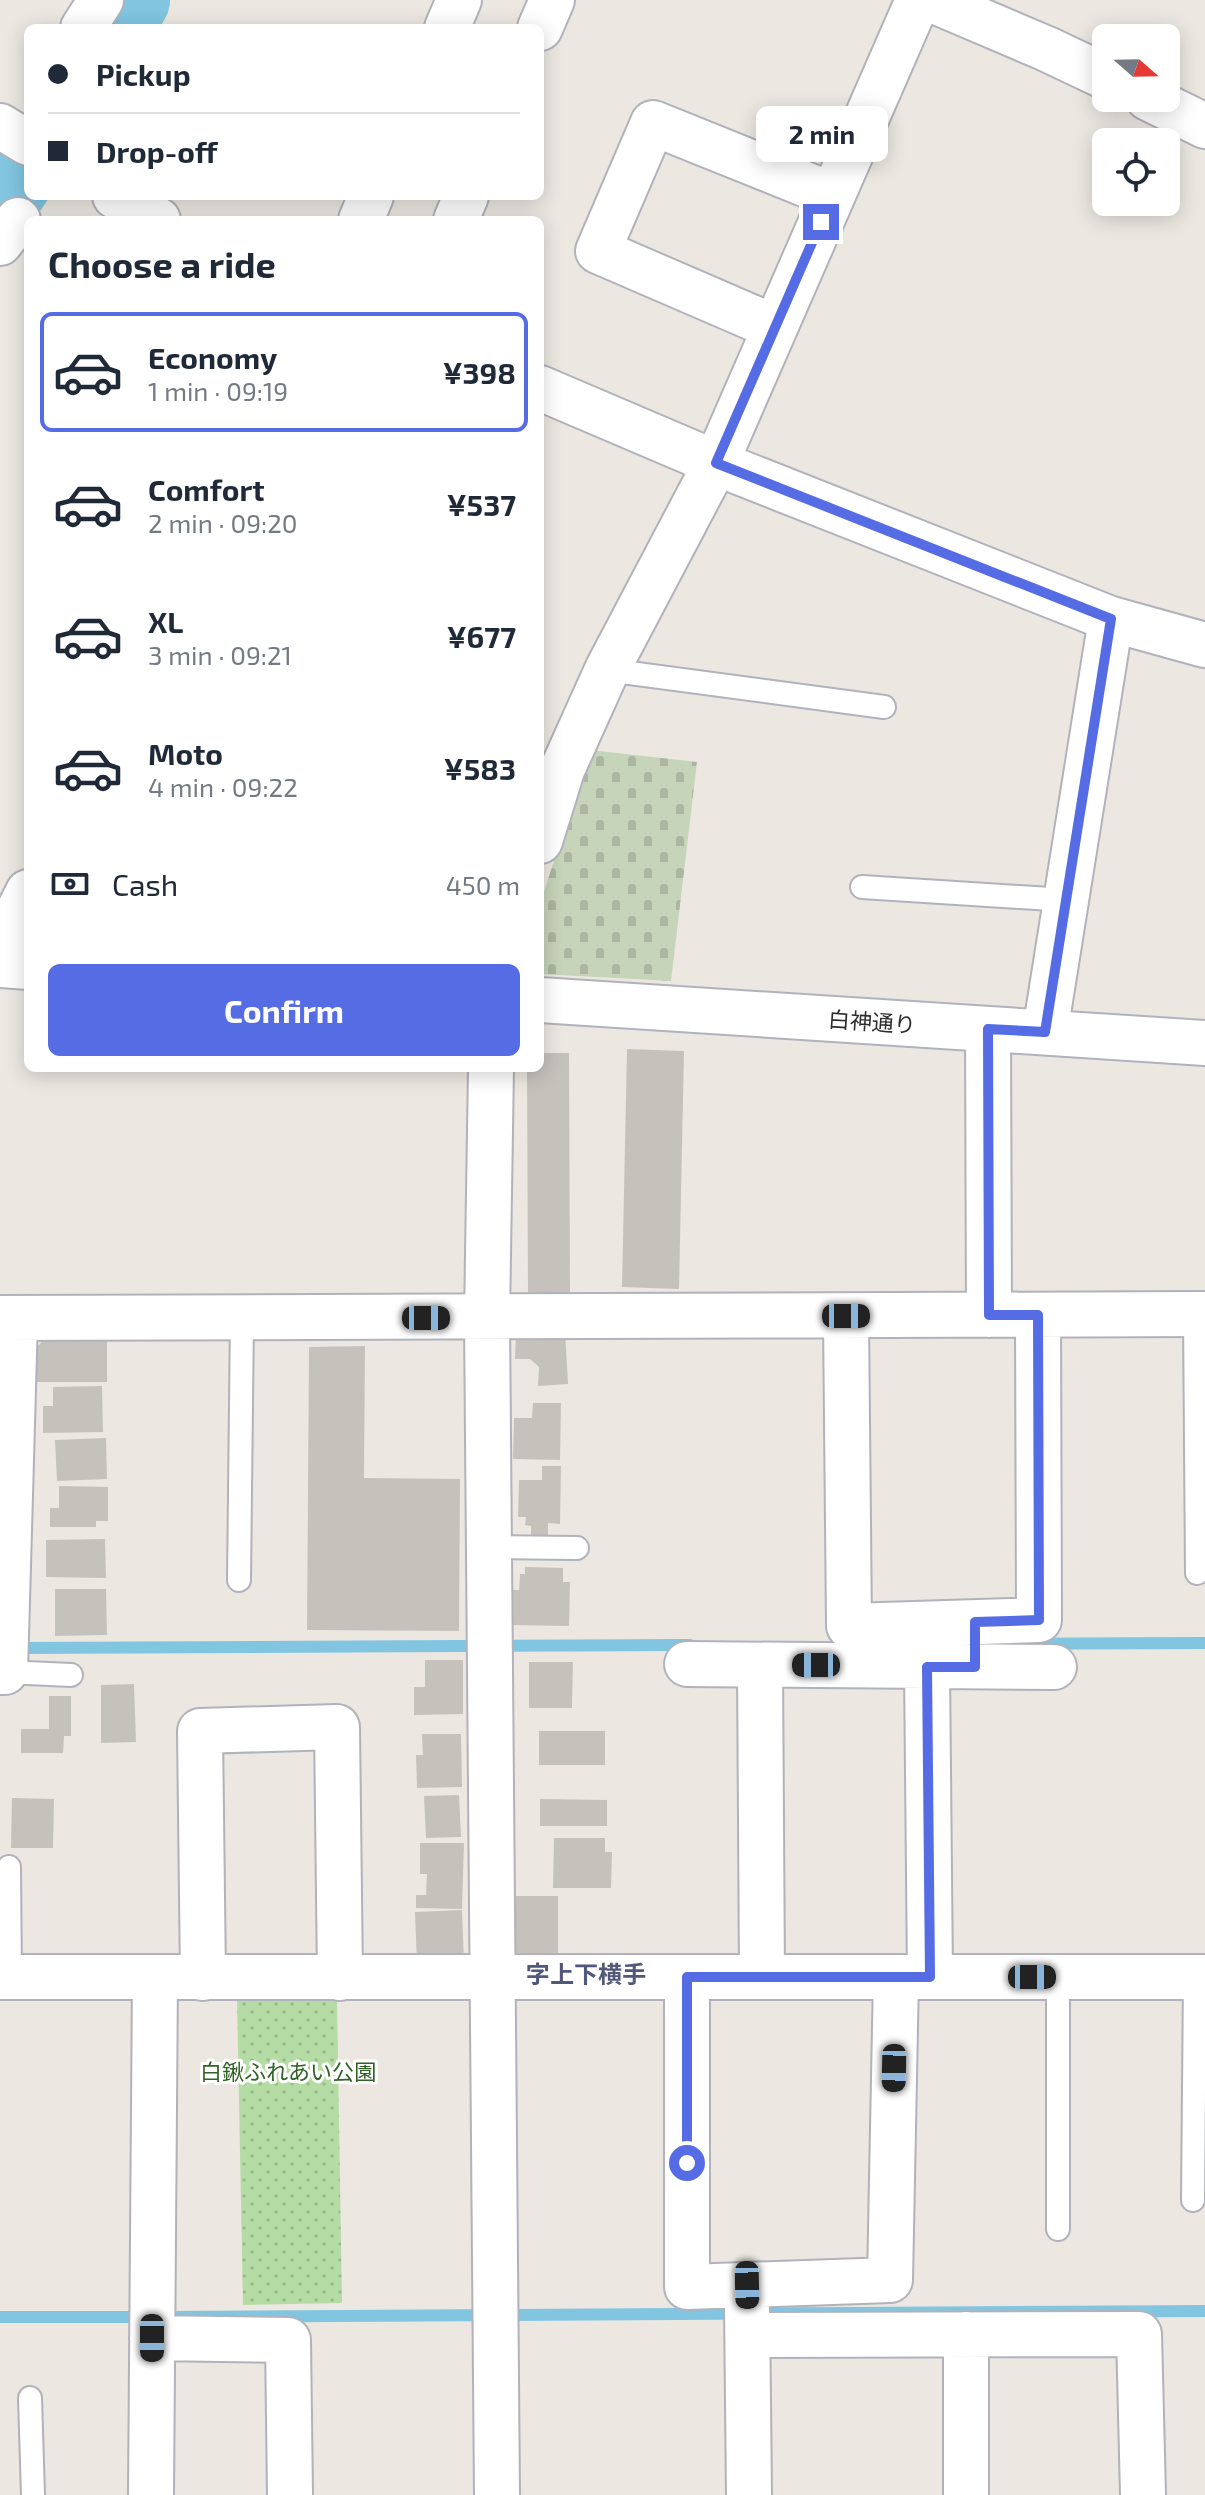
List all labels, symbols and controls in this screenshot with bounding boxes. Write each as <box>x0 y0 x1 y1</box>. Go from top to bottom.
north arrow <box>1092 24 1180 112</box>
map controls <box>1092 24 1180 216</box>
text: Pickup <box>96 56 191 92</box>
callout: 2 min <box>755 106 887 162</box>
text: 2 min <box>789 118 855 149</box>
button: locate <box>1092 128 1180 216</box>
text: Drop-off <box>96 133 218 169</box>
route end <box>803 204 839 240</box>
text: Choose a ride <box>48 242 276 285</box>
icon: car <box>52 336 124 408</box>
text: Economy <box>148 339 277 375</box>
text: ¥398 <box>443 354 516 390</box>
text: 1 min · 09:19 <box>148 375 288 406</box>
icon: car <box>52 468 124 540</box>
text: Comfort <box>148 471 265 507</box>
text: ¥537 <box>447 486 516 522</box>
text: 2 min · 09:20 <box>148 507 297 538</box>
icon: car <box>52 600 124 672</box>
text: XL <box>148 603 183 639</box>
text: ¥677 <box>447 618 516 654</box>
text: 3 min · 09:21 <box>148 639 292 670</box>
icon: car <box>52 732 124 804</box>
text: Moto <box>148 735 223 771</box>
text: ¥583 <box>444 750 516 786</box>
text: 4 min · 09:22 <box>148 771 298 802</box>
icon: cash <box>48 862 92 906</box>
text: Cash <box>112 866 178 902</box>
text: 450 m <box>446 869 520 900</box>
button: Confirm <box>48 964 520 1056</box>
street label: 白神通り <box>827 1005 917 1037</box>
car <box>822 1304 870 1328</box>
car <box>402 1306 450 1330</box>
car <box>792 1653 840 1677</box>
district label: 字上下横手 <box>526 1959 646 1988</box>
car <box>1008 1965 1056 1989</box>
car <box>882 2044 906 2092</box>
park label: 白鍬ふれあい公園 <box>200 2058 376 2084</box>
route start <box>669 2145 705 2181</box>
car <box>735 2261 759 2309</box>
car <box>140 2314 164 2362</box>

